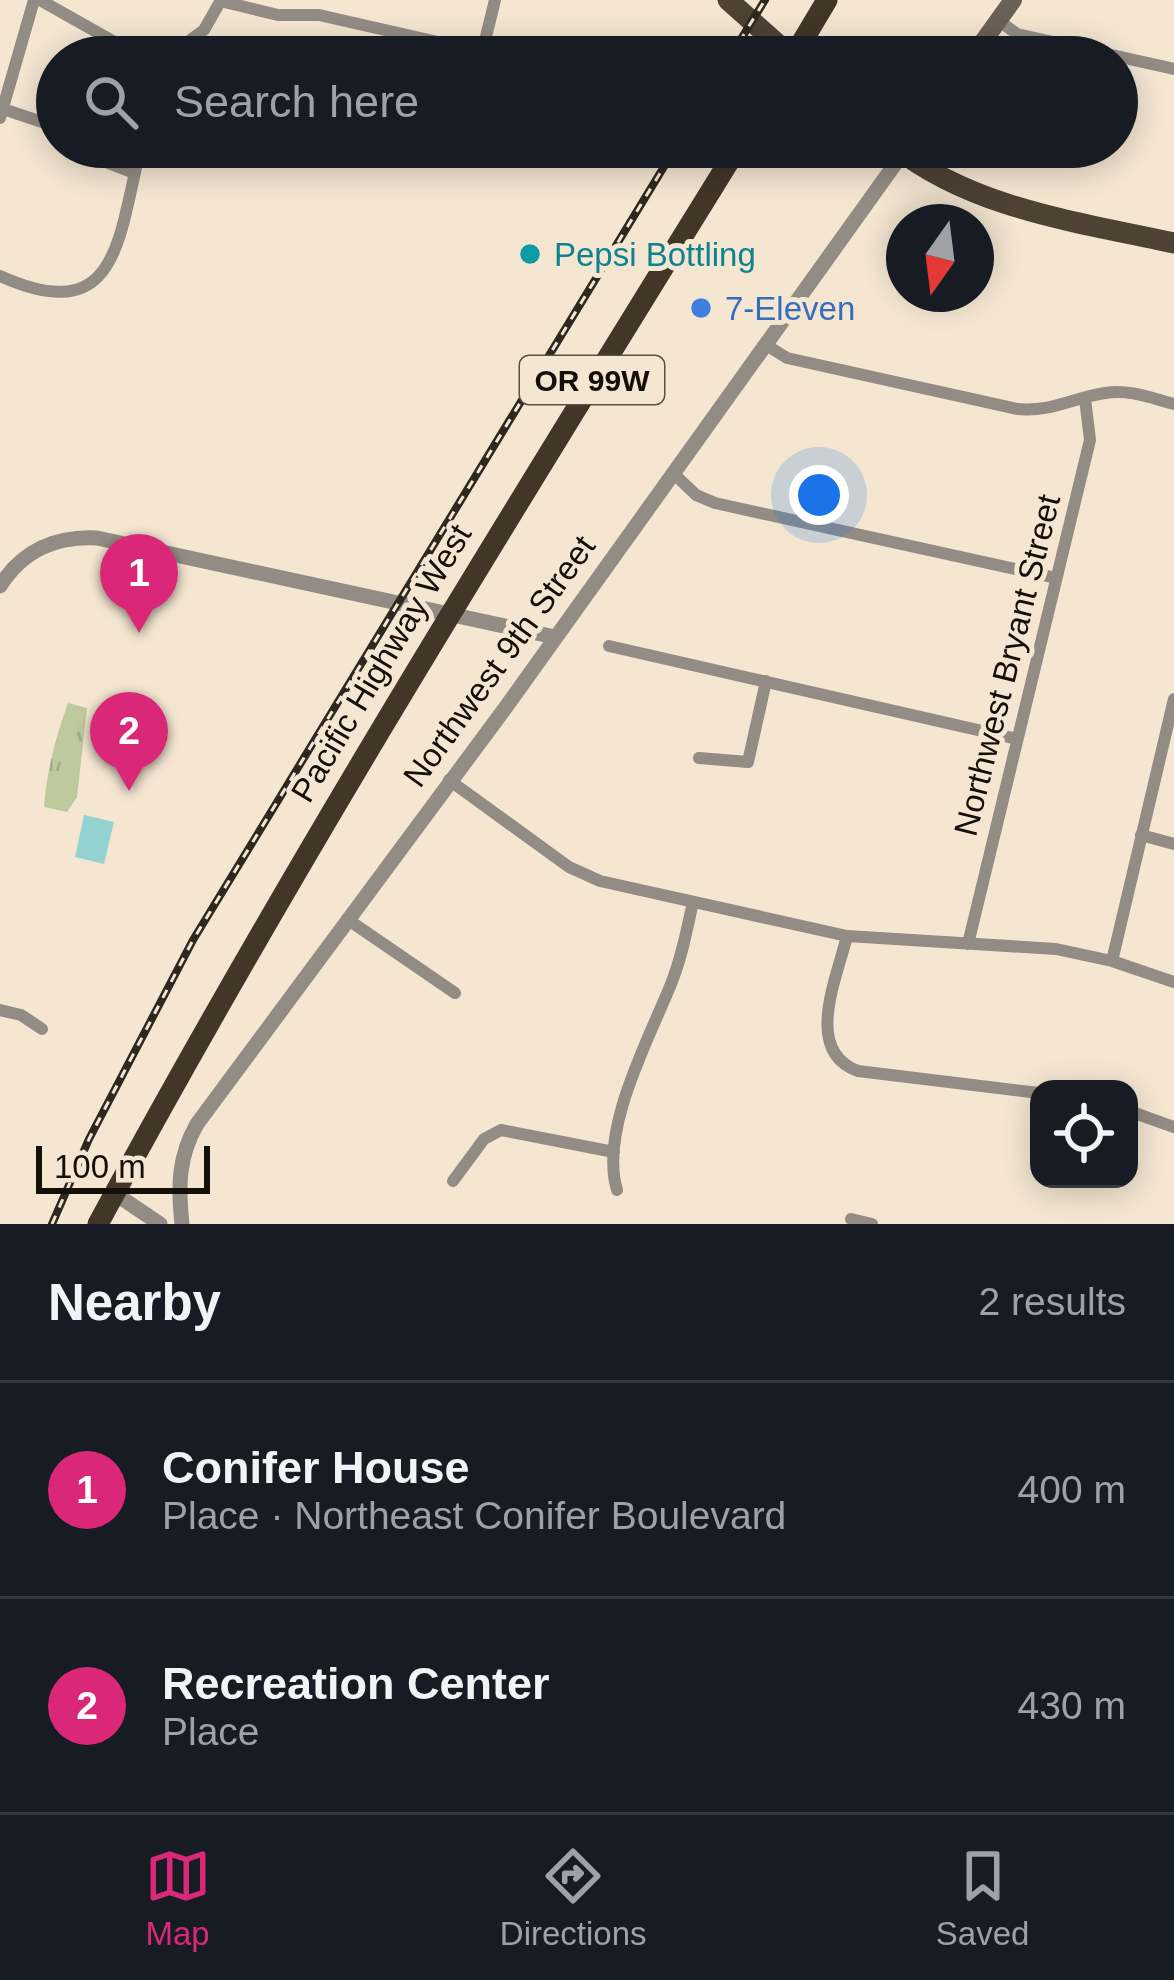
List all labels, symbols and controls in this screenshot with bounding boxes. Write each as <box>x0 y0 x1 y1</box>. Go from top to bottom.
search box <box>36 36 1138 168</box>
icon: search <box>78 69 144 135</box>
text: Search here <box>174 76 419 127</box>
north arrow <box>886 204 994 312</box>
place label: Pepsi Bottling <box>554 236 756 273</box>
marker: Pepsi Bottling <box>517 241 543 267</box>
place label: 7-Eleven <box>725 290 855 327</box>
marker: 7-Eleven <box>688 295 714 321</box>
road number: OR 99W <box>520 356 664 404</box>
your location <box>789 465 849 525</box>
street label: Northwest Bryant Street <box>947 491 1067 839</box>
street label: Pacific Highway West <box>284 518 478 808</box>
street label: Northwest 9th Street <box>396 528 602 794</box>
pin: 1 <box>100 534 178 633</box>
pin: 2 <box>90 692 168 791</box>
map controls <box>1030 1080 1138 1188</box>
button: locate <box>1030 1080 1138 1188</box>
scale bar <box>36 1140 210 1193</box>
text: 100 m <box>54 1148 146 1185</box>
text: Nearby <box>48 1274 221 1331</box>
text: 2 results <box>979 1280 1126 1323</box>
text: Conifer House <box>162 1442 470 1493</box>
text: 1 <box>76 1468 98 1511</box>
text: 400 m <box>1018 1468 1126 1511</box>
text: Place · Northeast Conifer Boulevard <box>162 1494 786 1537</box>
text: Recreation Center <box>162 1658 550 1709</box>
text: 2 <box>76 1684 98 1727</box>
text: 430 m <box>1018 1684 1126 1727</box>
text: Place <box>162 1710 260 1753</box>
tab: Map <box>145 1843 211 1953</box>
tab: Directions <box>500 1843 647 1953</box>
tab: Saved <box>936 1843 1029 1953</box>

